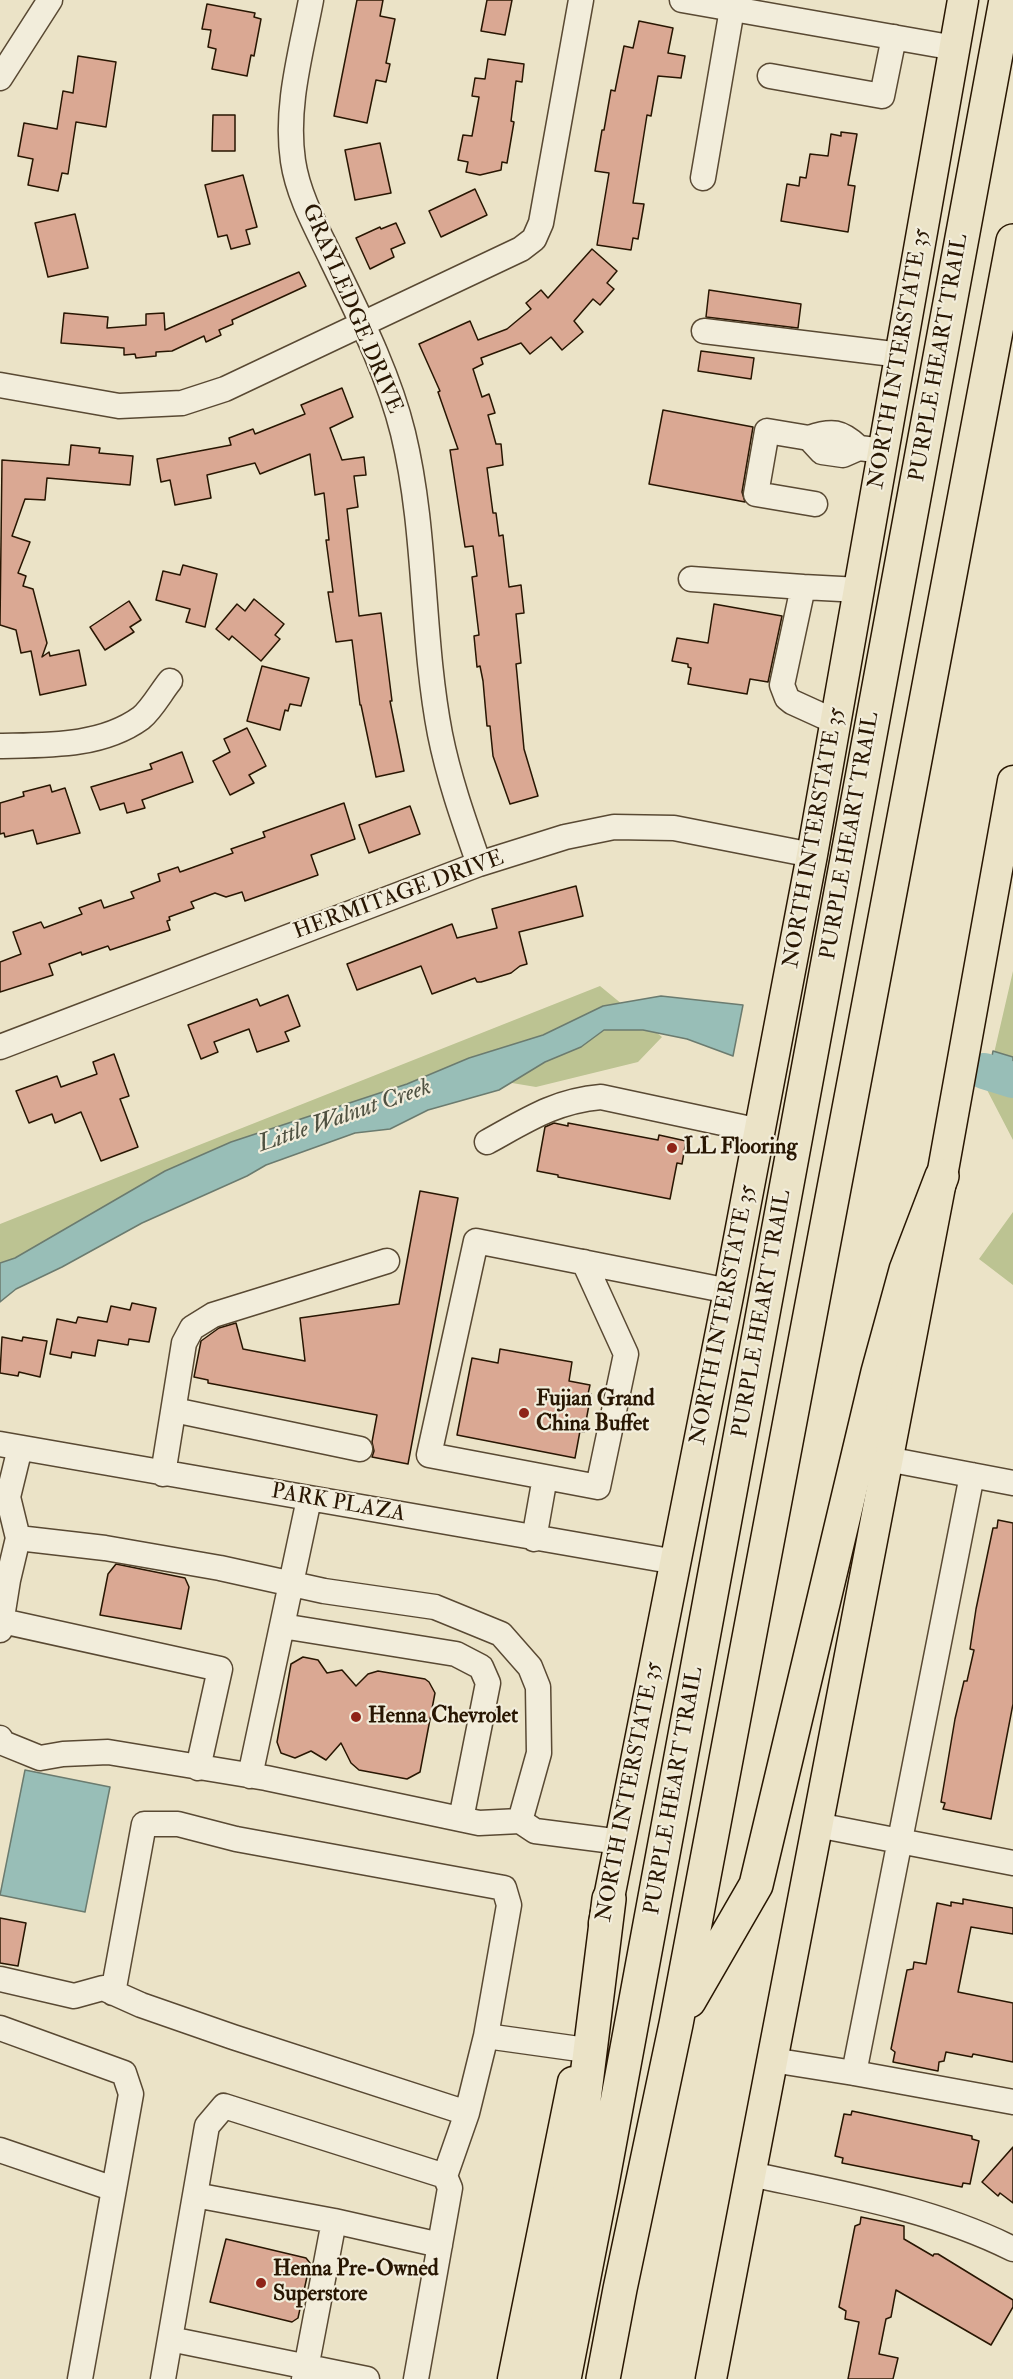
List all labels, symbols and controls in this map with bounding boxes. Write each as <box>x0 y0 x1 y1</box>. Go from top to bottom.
street label: GRAYLEDGE DRIVE <box>295 200 407 418</box>
street label: NORTH INTERSTATE 35 <box>864 227 936 491</box>
street label: PURPLE HEART TRAIL <box>905 232 975 484</box>
street label: NORTH INTERSTATE 35 <box>779 706 851 970</box>
street label: PURPLE HEART TRAIL <box>816 710 886 962</box>
street label: HERMITAGE DRIVE <box>290 846 508 946</box>
water label: Little Walnut Creek <box>255 1074 435 1160</box>
place label: LL Flooring <box>684 1135 797 1161</box>
marker: LL Flooring <box>665 1141 679 1155</box>
street label: NORTH INTERSTATE 35 <box>686 1183 762 1447</box>
street label: PURPLE HEART TRAIL <box>728 1188 798 1440</box>
place label: Fujian Grand China Buffet <box>536 1387 654 1438</box>
marker: Fujian Grand China Buffet <box>517 1406 531 1420</box>
street label: PARK PLAZA <box>269 1479 407 1529</box>
street label: NORTH INTERSTATE 35 <box>592 1660 668 1924</box>
street label: PURPLE HEART TRAIL <box>640 1665 710 1917</box>
place label: Henna Chevrolet <box>368 1704 518 1730</box>
marker: Henna Chevrolet <box>349 1710 363 1724</box>
place label: Henna Pre-Owned Superstore <box>273 2257 438 2308</box>
marker: Henna Pre-Owned Superstore <box>254 2276 268 2290</box>

